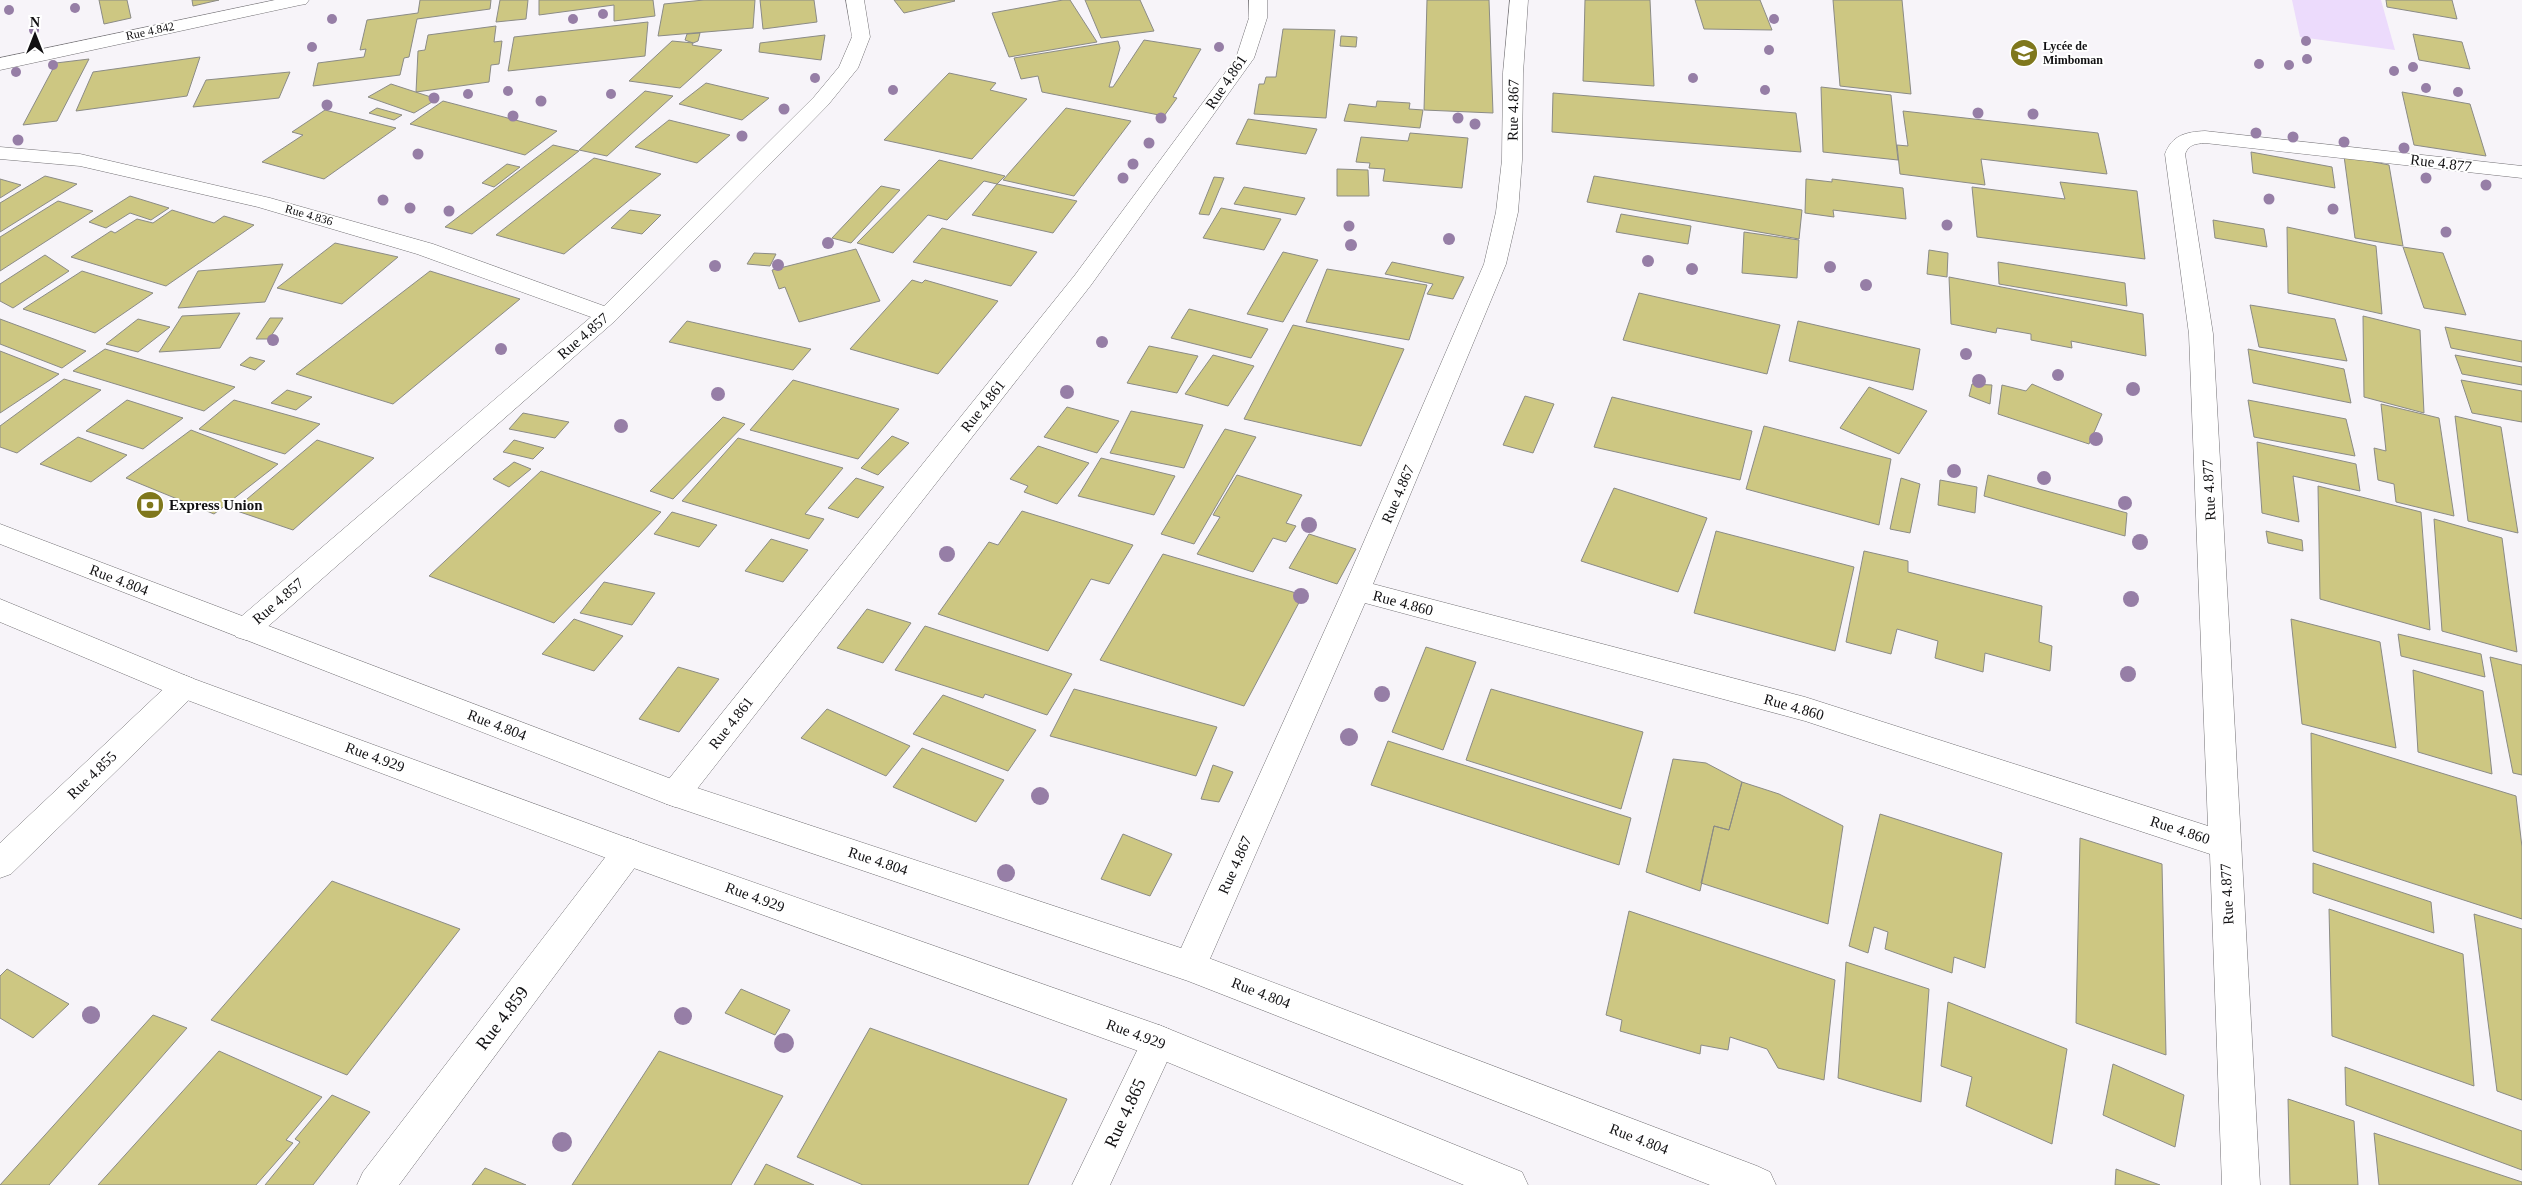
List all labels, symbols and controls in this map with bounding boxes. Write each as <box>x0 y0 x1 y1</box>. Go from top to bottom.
north arrow <box>10 10 60 60</box>
text: N <box>30 15 40 30</box>
street label: Rue 4.842 <box>124 19 176 43</box>
school or university icon: Lycée de Mimboman <box>2009 38 2039 68</box>
place label: Lycée de Mimboman <box>2043 39 2103 67</box>
street label: Rue 4.861 <box>1202 52 1250 112</box>
street label: Rue 4.867 <box>1504 79 1522 141</box>
street label: Rue 4.877 <box>2409 151 2473 175</box>
street label: Rue 4.836 <box>283 201 335 229</box>
street label: Rue 4.857 <box>554 309 612 362</box>
street label: Rue 4.861 <box>958 377 1008 435</box>
street label: Rue 4.877 <box>2199 458 2219 521</box>
street label: Rue 4.867 <box>1379 462 1418 526</box>
bank icon: Express Union <box>135 490 165 520</box>
place label: Express Union <box>169 497 263 513</box>
street label: Rue 4.804 <box>87 561 151 599</box>
street label: Rue 4.857 <box>249 574 307 627</box>
street label: Rue 4.860 <box>1371 587 1435 619</box>
street label: Rue 4.860 <box>1762 691 1826 723</box>
street label: Rue 4.861 <box>706 694 756 752</box>
street label: Rue 4.804 <box>465 706 529 744</box>
street label: Rue 4.929 <box>343 739 407 775</box>
street label: Rue 4.855 <box>64 748 120 802</box>
street label: Rue 4.860 <box>2148 813 2212 847</box>
street label: Rue 4.867 <box>1215 833 1255 896</box>
street label: Rue 4.804 <box>846 844 910 878</box>
street label: Rue 4.877 <box>2217 862 2237 925</box>
street label: Rue 4.929 <box>723 879 787 915</box>
street label: Rue 4.804 <box>1229 974 1293 1012</box>
street label: Rue 4.859 <box>472 982 532 1054</box>
street label: Rue 4.929 <box>1104 1016 1168 1052</box>
street label: Rue 4.865 <box>1100 1075 1150 1151</box>
street label: Rue 4.804 <box>1607 1120 1671 1158</box>

